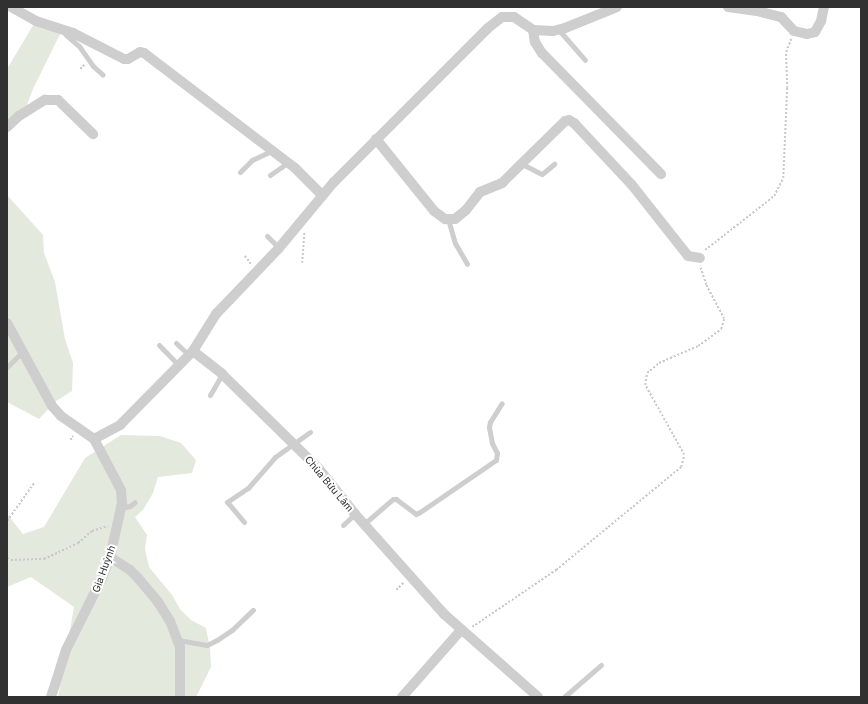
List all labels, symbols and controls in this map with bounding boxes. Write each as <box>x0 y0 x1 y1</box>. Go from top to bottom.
street label: Chùa Bửu Lâm <box>302 454 356 514</box>
street label: Gia Huỳnh <box>90 544 118 594</box>

